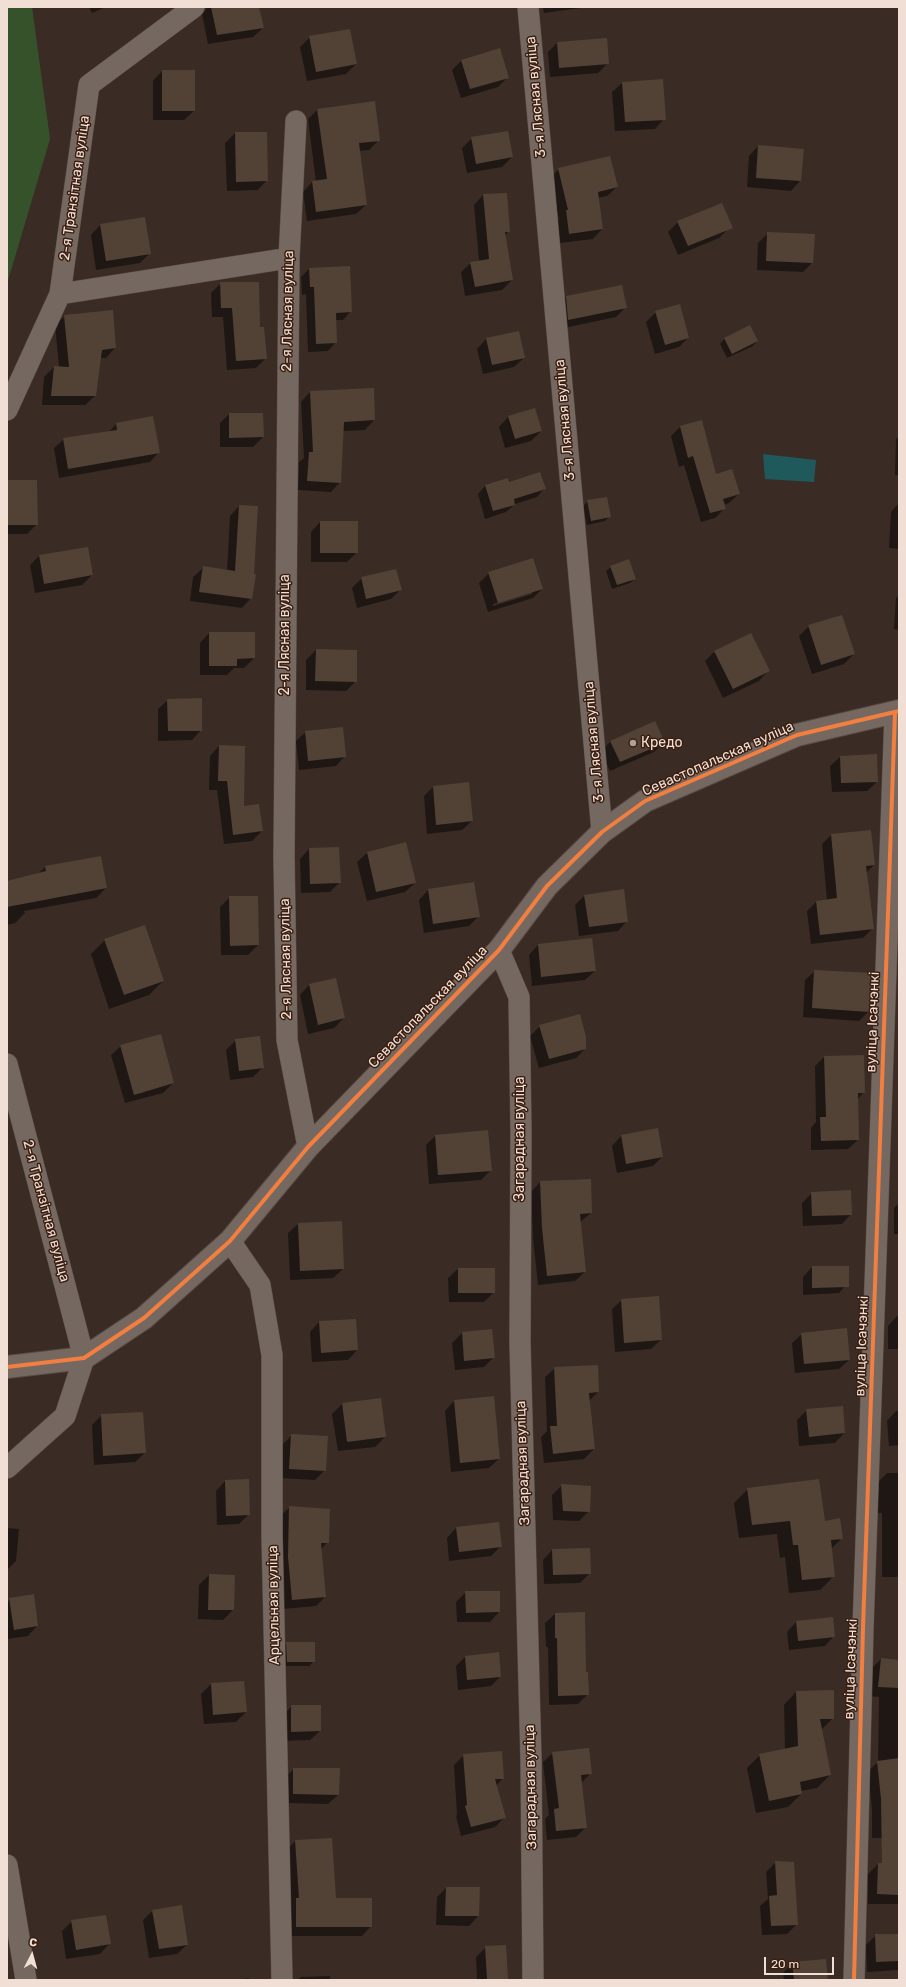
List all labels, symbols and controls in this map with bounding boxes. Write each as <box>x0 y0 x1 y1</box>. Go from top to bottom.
street label: 3-я Лясная вуліца <box>522 36 550 158</box>
street label: 2-я Транзітная вуліца <box>56 114 94 262</box>
street label: 2-я Лясная вуліца <box>279 250 297 372</box>
street label: 3-я Лясная вуліца <box>551 359 579 481</box>
street label: 2-я Лясная вуліца <box>277 574 293 696</box>
street label: 3-я Лясная вуліца <box>580 681 608 803</box>
street label: Севастопальская вуліца <box>640 718 796 800</box>
place label: Кредо <box>641 735 683 751</box>
marker: Кредо <box>628 738 638 748</box>
street label: 2-я Лясная вуліца <box>277 898 295 1020</box>
street label: Севастопальская вуліца <box>365 942 491 1072</box>
street label: вуліца Ісачэнкі <box>863 971 883 1073</box>
street label: Загарадная вуліца <box>512 1077 528 1201</box>
street label: 2-я Транзітная вуліца <box>19 1138 73 1284</box>
street label: вуліца Ісачэнкі <box>852 1295 872 1397</box>
street label: Загарадная вуліца <box>512 1400 534 1526</box>
street label: Арцельная вуліца <box>265 1545 283 1665</box>
street label: вуліца Ісачэнкі <box>841 1618 861 1720</box>
street label: Загарадная вуліца <box>522 1724 540 1850</box>
north arrow <box>12 1935 52 1975</box>
text: С <box>29 1936 38 1949</box>
scale bar <box>766 1949 836 1975</box>
text: 20 m <box>771 1957 799 1971</box>

